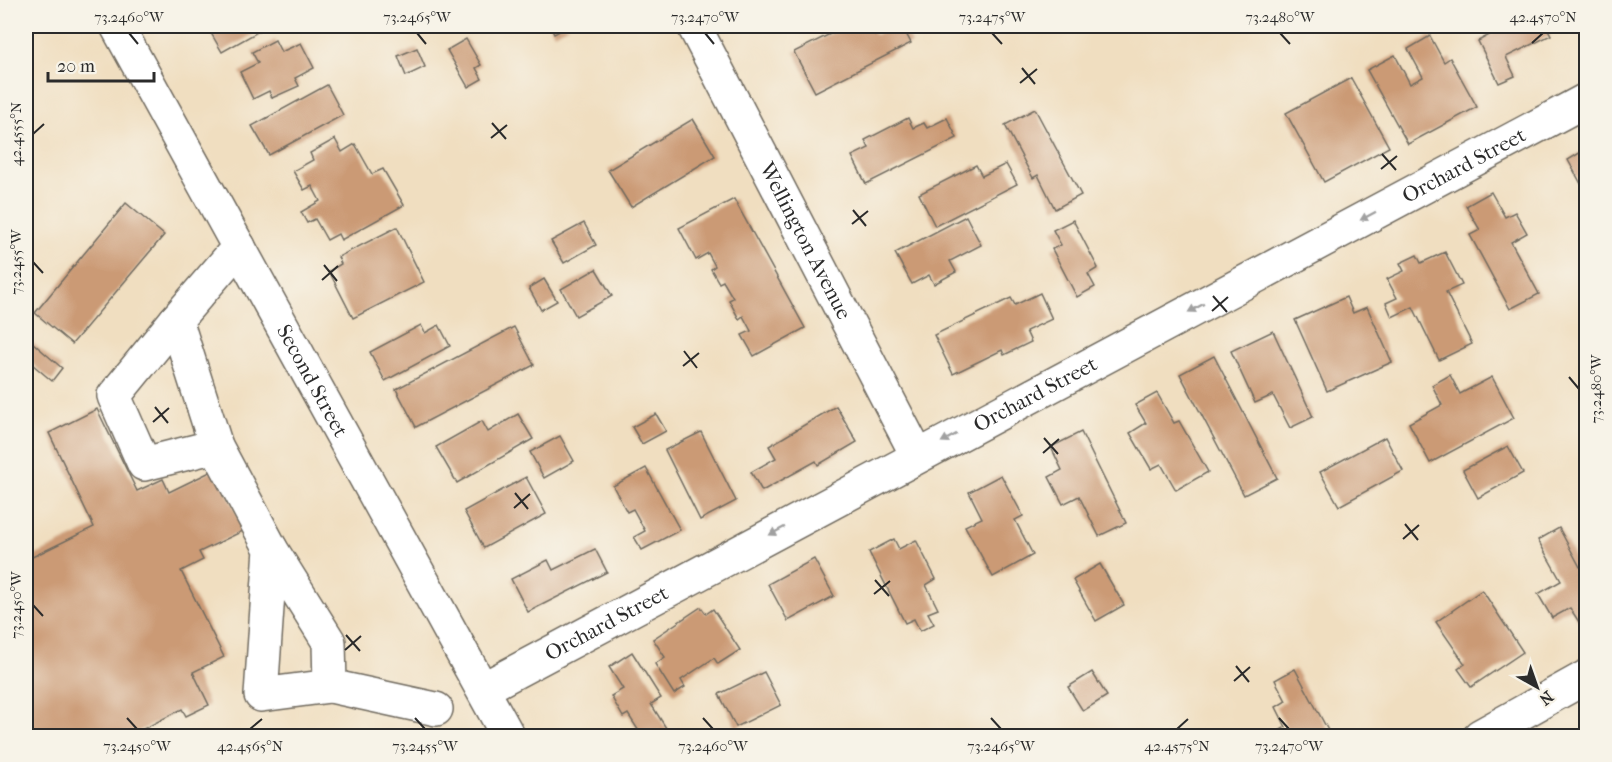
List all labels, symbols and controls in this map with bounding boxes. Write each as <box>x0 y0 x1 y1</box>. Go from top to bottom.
text: 73.2460°W <box>94 8 165 26</box>
text: 73.2465°W <box>383 8 452 26</box>
text: 73.2470°W <box>671 8 740 26</box>
text: 73.2475°W <box>959 8 1026 26</box>
text: 73.2480°W <box>1246 8 1316 26</box>
text: 42.4570°N <box>1509 8 1577 26</box>
scale bar <box>48 45 154 83</box>
text: 20 m <box>57 56 95 77</box>
text: 42.4555°N <box>7 101 25 166</box>
street label: Orchard Street <box>1398 122 1530 208</box>
street label: Wellington Avenue <box>754 157 856 323</box>
one-way arrow <box>1359 211 1376 221</box>
text: 73.2455°W <box>7 228 25 295</box>
one-way arrow <box>1187 303 1204 313</box>
street label: Second Street <box>272 320 353 442</box>
street label: Orchard Street <box>969 351 1101 437</box>
text: 73.2480°W <box>1587 353 1605 423</box>
one-way arrow <box>940 433 958 443</box>
one-way arrow <box>769 526 786 536</box>
text: 73.2450°W <box>7 570 25 639</box>
street label: Orchard Street <box>541 580 673 666</box>
north arrow <box>1507 657 1567 717</box>
text: N <box>1535 687 1557 710</box>
text: 73.2450°W <box>103 737 172 755</box>
text: 42.4565°N <box>217 737 284 755</box>
text: 73.2455°W <box>392 737 459 755</box>
text: 73.2460°W <box>678 737 749 755</box>
text: 73.2465°W <box>967 737 1036 755</box>
text: 42.4575°N <box>1144 737 1210 755</box>
text: 73.2470°W <box>1255 737 1324 755</box>

